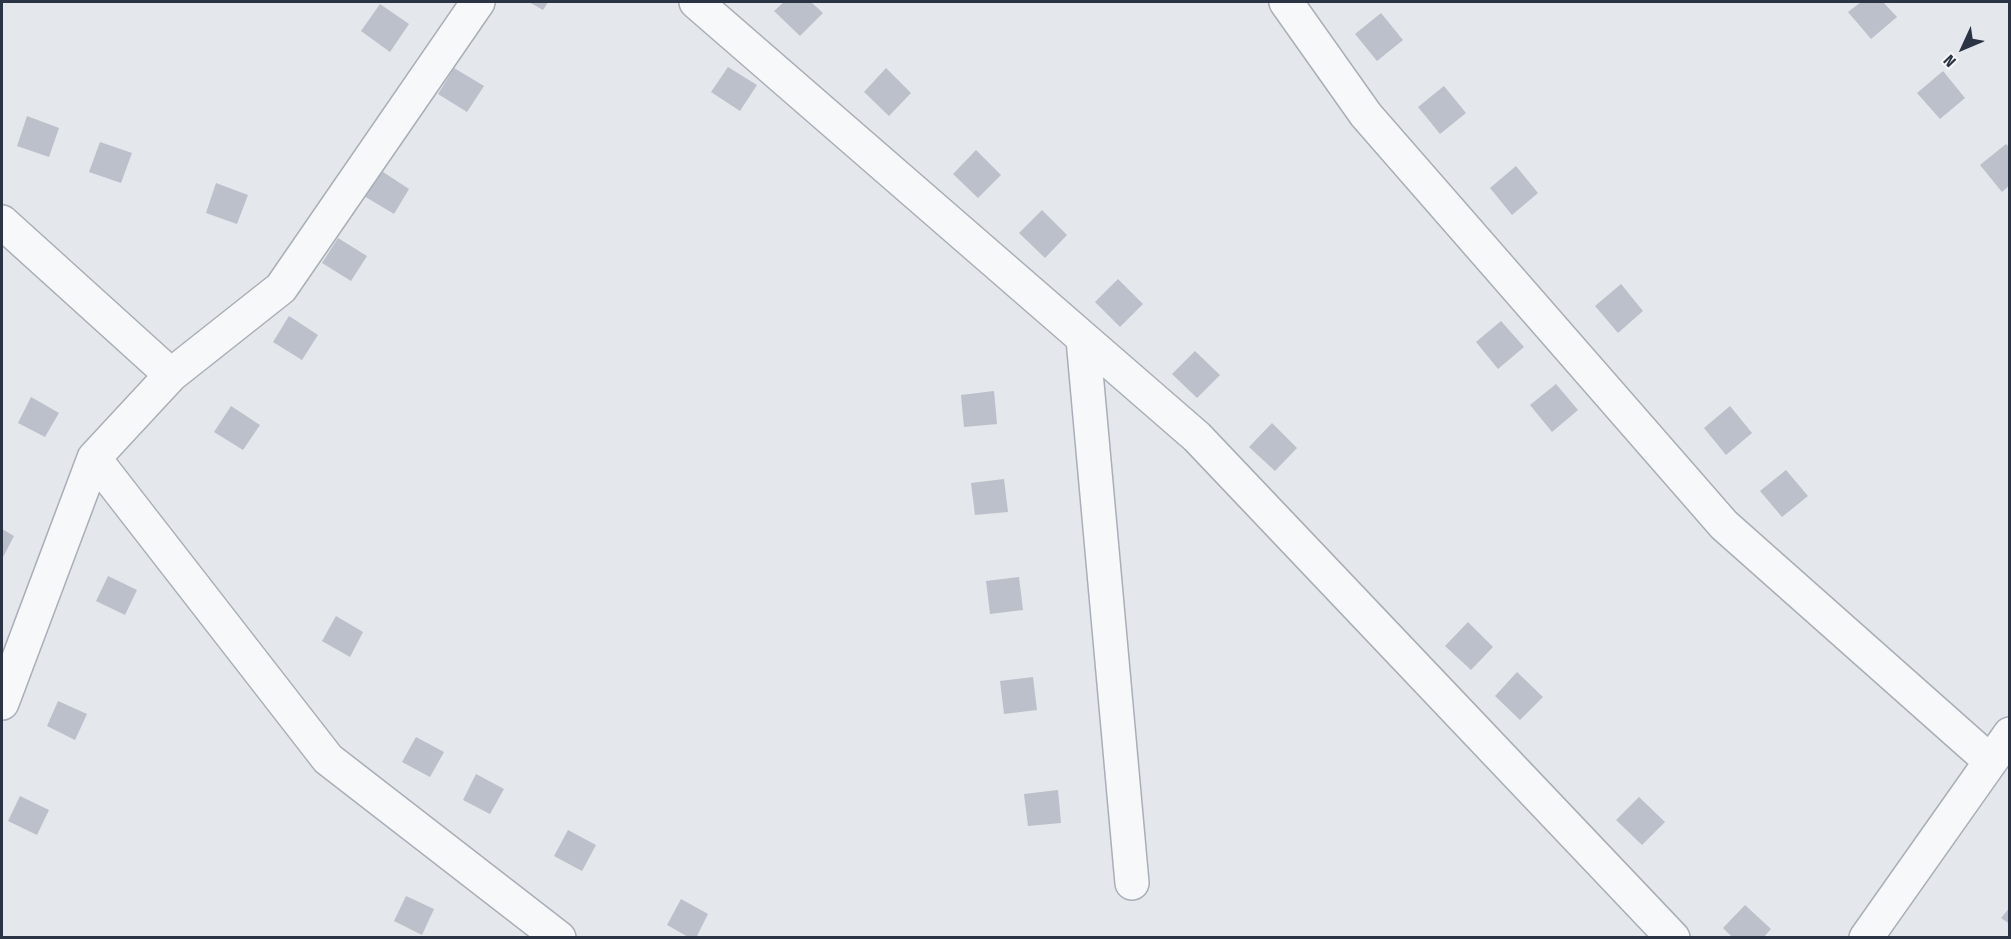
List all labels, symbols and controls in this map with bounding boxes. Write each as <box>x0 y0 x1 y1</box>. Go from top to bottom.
north arrow <box>1933 18 1993 78</box>
text: N <box>1940 51 1960 71</box>

